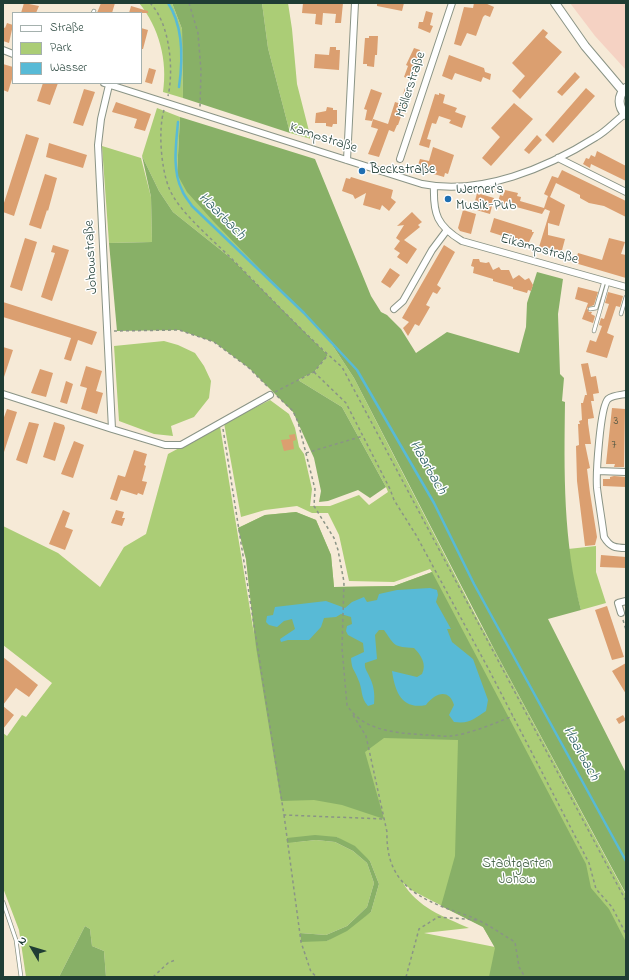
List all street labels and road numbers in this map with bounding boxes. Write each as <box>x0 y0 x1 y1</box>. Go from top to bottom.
street label: Möllerstraße <box>394 50 430 120</box>
street label: Kampstraße <box>287 120 359 158</box>
street label: Johowstraße <box>82 220 102 294</box>
street label: Eikampstraße <box>498 231 580 269</box>

